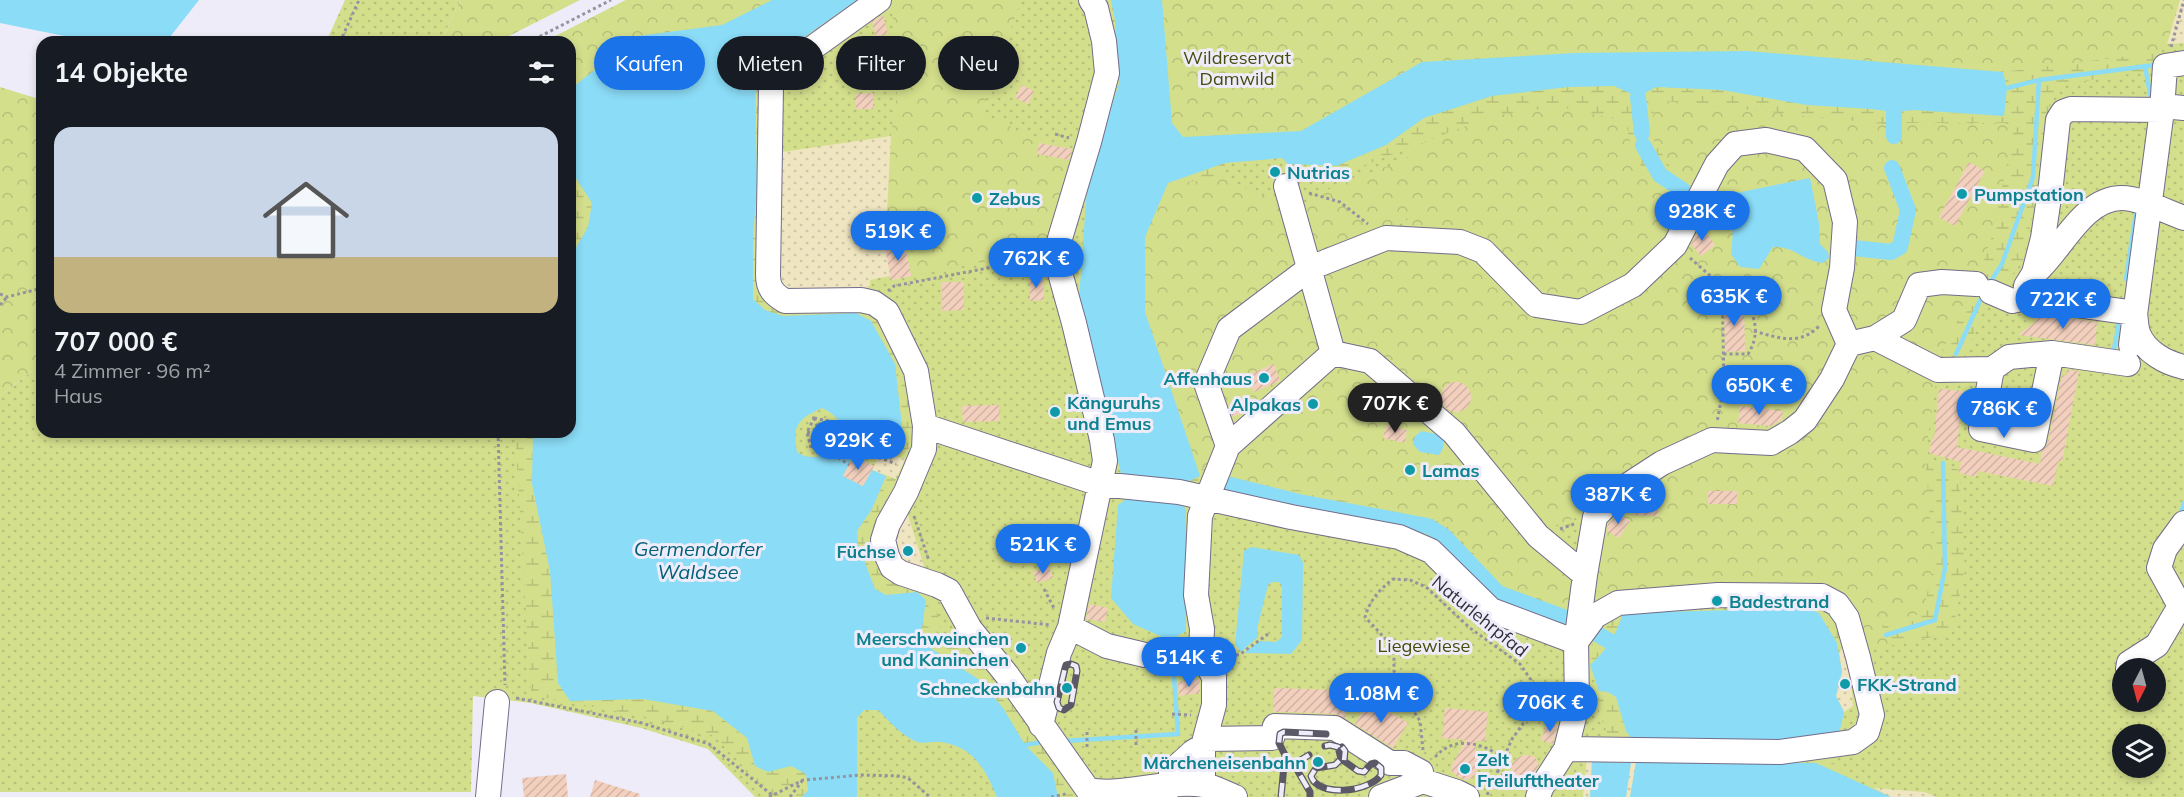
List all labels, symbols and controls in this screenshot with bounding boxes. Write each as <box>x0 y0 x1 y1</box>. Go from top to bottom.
chip: Kaufen <box>594 36 705 90</box>
chip: Mieten <box>717 36 824 90</box>
chip: Filter <box>836 36 926 90</box>
chip: Neu <box>938 36 1019 90</box>
park label: Wildreservat Damwild <box>1183 46 1291 90</box>
text: 14 Objekte <box>54 56 188 89</box>
icon: filters <box>525 56 558 89</box>
place label: Nutrias <box>1287 161 1350 184</box>
marker: Nutrias <box>1268 165 1282 179</box>
icon: home <box>252 166 360 274</box>
place label: Pumpstation <box>1974 183 2084 206</box>
place label: Zebus <box>989 187 1040 210</box>
marker: Pumpstation <box>1955 187 1969 201</box>
marker: Zebus <box>970 191 984 205</box>
pin: 928K € <box>1653 191 1751 242</box>
text: 928K € <box>1669 198 1735 223</box>
pin: 519K € <box>849 211 947 262</box>
text: 519K € <box>865 218 931 243</box>
pin: 762K € <box>987 238 1085 289</box>
text: 762K € <box>1003 245 1069 270</box>
pin: 635K € <box>1685 276 1783 327</box>
pin: 722K € <box>2014 279 2112 330</box>
text: 635K € <box>1701 283 1767 308</box>
text: 722K € <box>2030 286 2096 311</box>
text: 707 000 € <box>54 325 177 358</box>
text: 4 Zimmer · 96 m² <box>54 358 211 383</box>
pin: 650K € <box>1710 365 1808 416</box>
place label: Affenhaus <box>1164 367 1252 390</box>
marker: Affenhaus <box>1257 371 1271 385</box>
text: 650K € <box>1726 372 1792 397</box>
text: Haus <box>54 383 103 408</box>
pin: 707K € <box>1346 383 1444 434</box>
pin: 786K € <box>1955 388 2053 439</box>
text: 707K € <box>1362 390 1428 415</box>
place label: Känguruhs und Emus <box>1067 391 1161 435</box>
place label: Alpakas <box>1230 393 1301 416</box>
text: 786K € <box>1971 395 2037 420</box>
marker: Alpakas <box>1306 397 1320 411</box>
marker: Känguruhs und Emus <box>1048 405 1062 419</box>
pin: 929K € <box>809 420 907 471</box>
text: 929K € <box>825 427 891 452</box>
place label: Lamas <box>1422 459 1480 482</box>
marker: Lamas <box>1403 463 1417 477</box>
pin: 387K € <box>1569 474 1667 525</box>
text: 387K € <box>1585 481 1651 506</box>
pin: 521K € <box>994 524 1092 575</box>
text: 521K € <box>1010 531 1076 556</box>
water label: Germendorfer Waldsee <box>634 536 763 584</box>
place label: Füchse <box>836 540 896 563</box>
marker: Füchse <box>901 544 915 558</box>
street label: Naturlehrpfad <box>1427 570 1533 662</box>
place label: Badestrand <box>1729 590 1830 613</box>
marker: Badestrand <box>1710 594 1724 608</box>
place label: Meerschweinchen und Kaninchen <box>856 627 1009 671</box>
park label: Liegewiese <box>1378 634 1470 657</box>
pin: 514K € <box>1140 637 1238 688</box>
marker: Meerschweinchen und Kaninchen <box>1014 641 1028 655</box>
text: 514K € <box>1156 644 1222 669</box>
north arrow <box>2112 658 2166 712</box>
map controls <box>2112 658 2166 778</box>
pin: 1.08M € <box>1326 673 1436 724</box>
place label: FKK-Strand <box>1857 673 1957 696</box>
place label: Schneckenbahn <box>919 677 1055 700</box>
marker: FKK-Strand <box>1838 677 1852 691</box>
text: 1.08M € <box>1343 680 1419 705</box>
marker: Schneckenbahn <box>1060 681 1074 695</box>
pin: 706K € <box>1501 682 1599 733</box>
text: 706K € <box>1517 689 1583 714</box>
button: layers <box>2112 724 2166 778</box>
place label: Zelt Freilufttheater <box>1477 748 1600 792</box>
place label: Märcheneisenbahn <box>1143 751 1306 774</box>
marker: Märcheneisenbahn <box>1311 755 1325 769</box>
marker: Zelt Freilufttheater <box>1458 762 1472 776</box>

